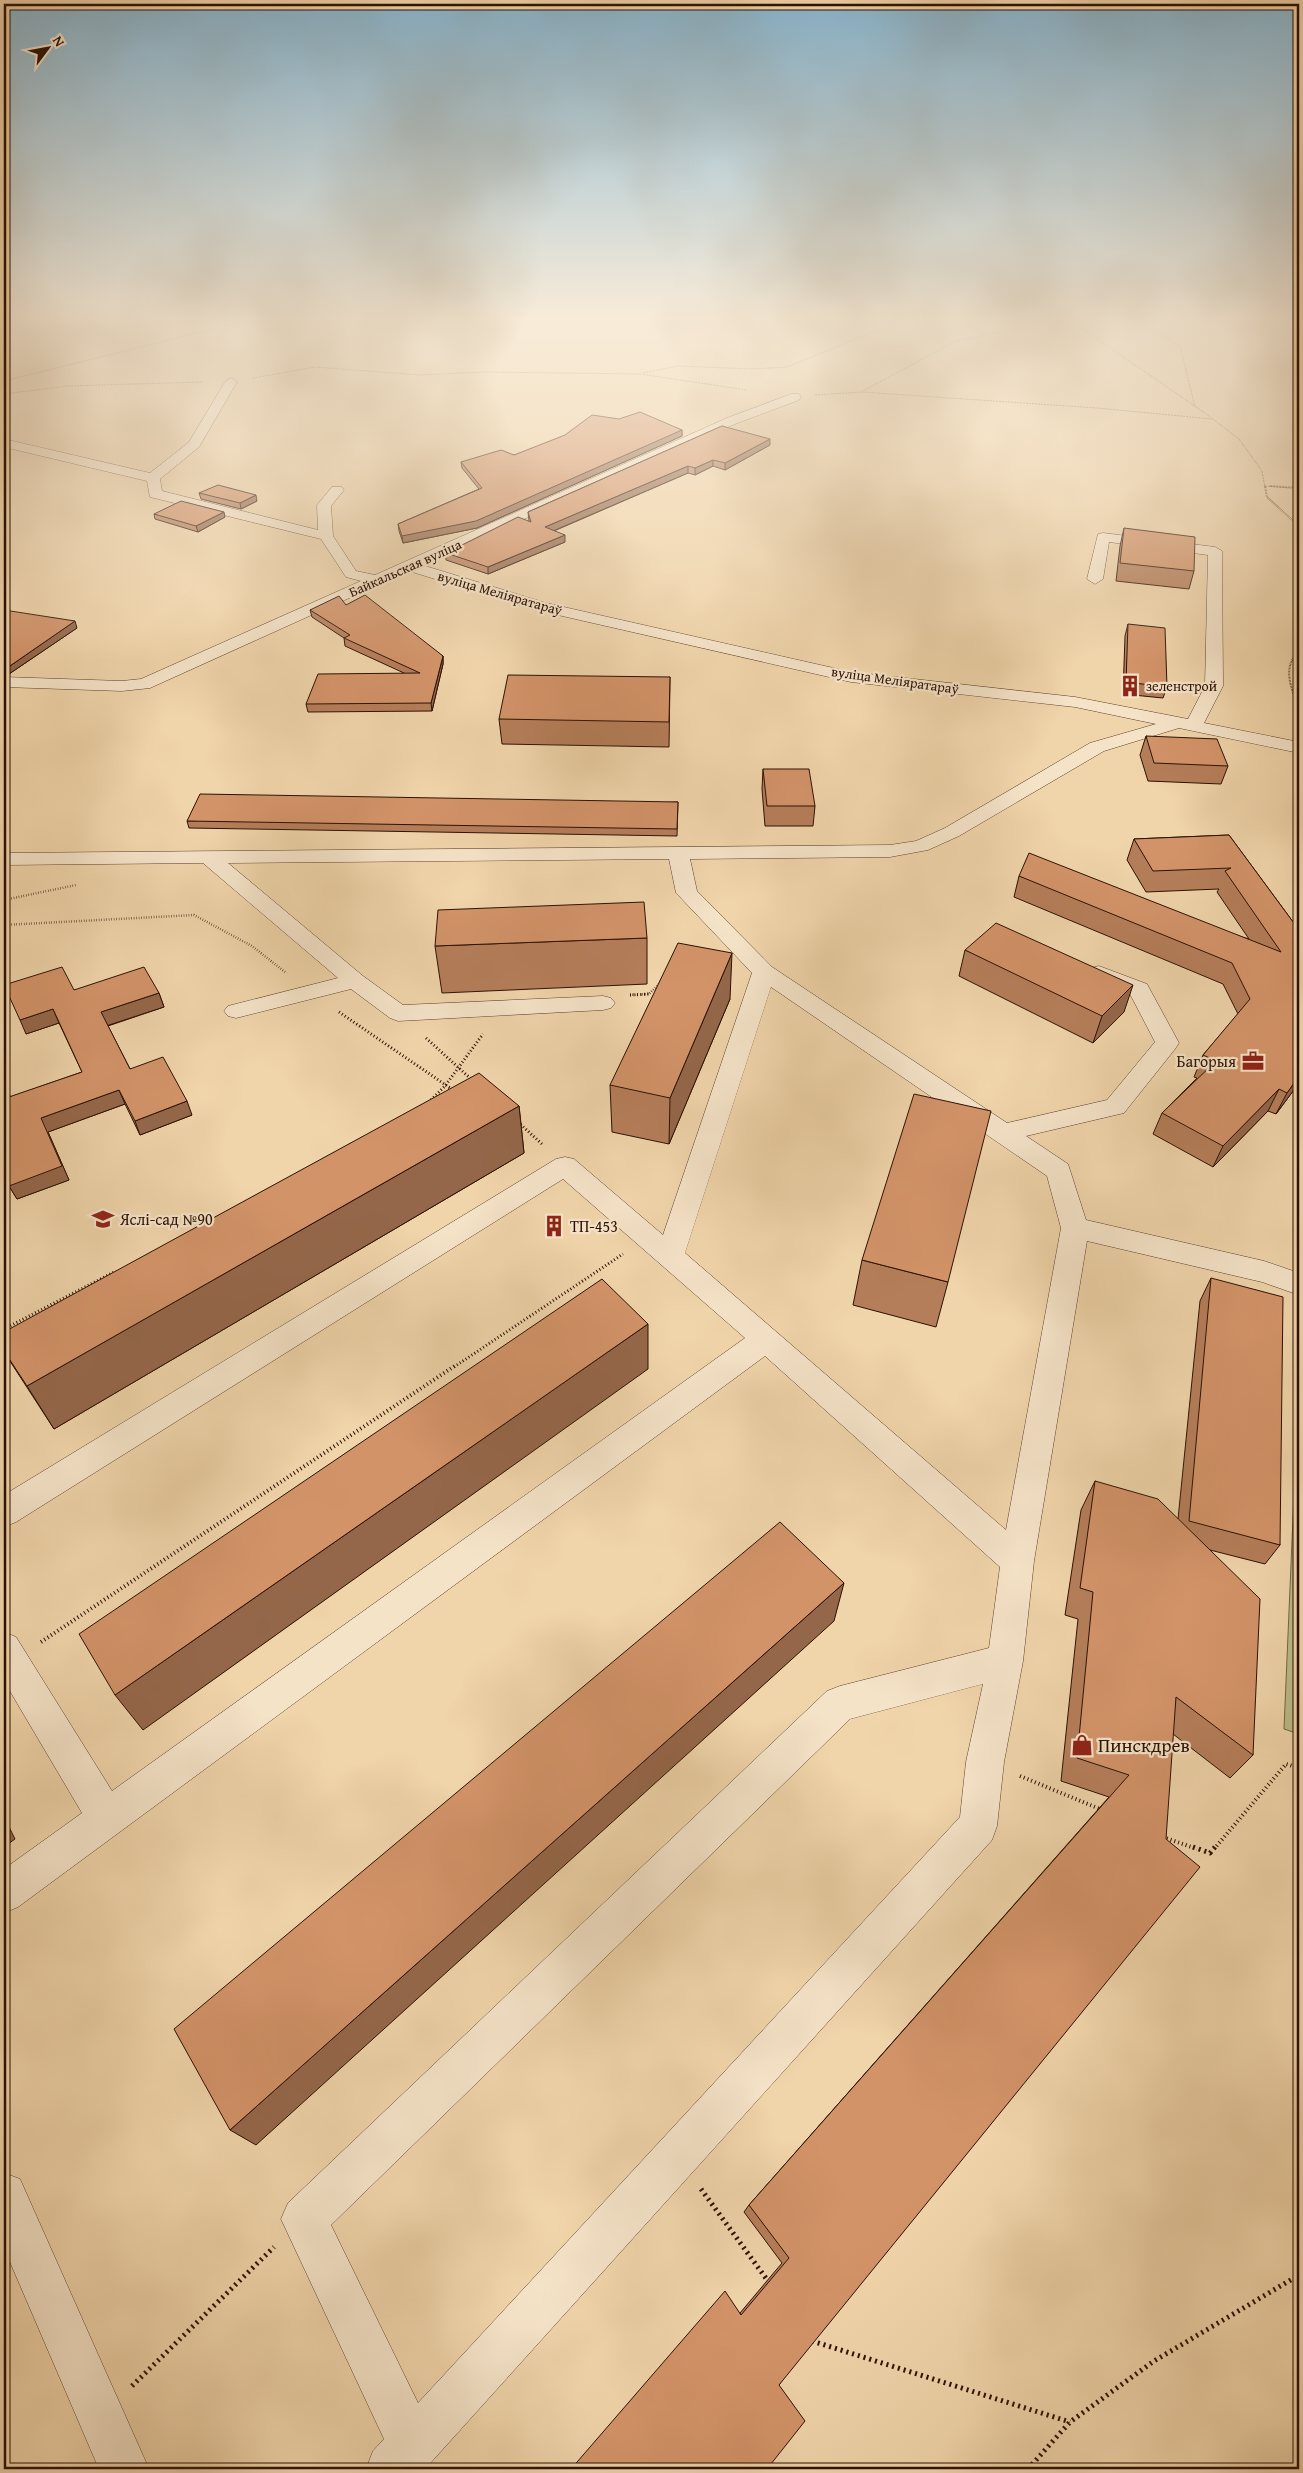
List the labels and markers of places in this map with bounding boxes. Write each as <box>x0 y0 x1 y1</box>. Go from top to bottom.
building icon: зеленстрой <box>1117 673 1143 699</box>
place label: зеленстрой <box>1146 676 1217 696</box>
office icon: Багорыя <box>1240 1048 1266 1074</box>
place label: Багорыя <box>1176 1049 1236 1073</box>
school or university icon: Яслі-сад №90 <box>90 1206 116 1232</box>
place label: Яслі-сад №90 <box>119 1207 213 1231</box>
building icon: ТП-453 <box>541 1213 567 1239</box>
place label: ТП-453 <box>570 1214 618 1238</box>
place label: Пинскдрев <box>1098 1731 1190 1759</box>
shop icon: Пинскдрев <box>1069 1732 1095 1758</box>

